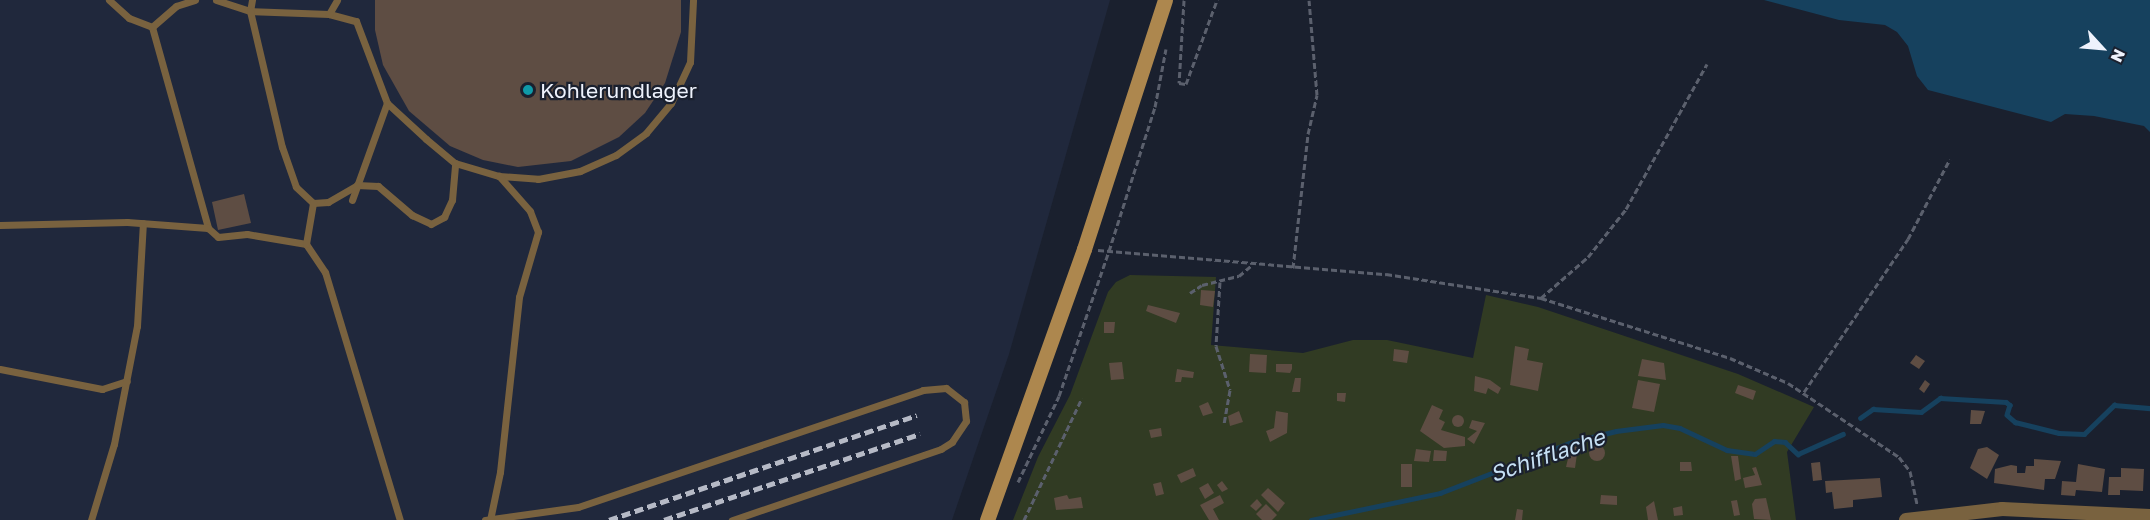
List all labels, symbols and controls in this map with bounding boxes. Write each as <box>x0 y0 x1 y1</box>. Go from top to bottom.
north arrow <box>2072 18 2132 78</box>
text: N <box>2107 46 2130 66</box>
place label: Kohlerundlager <box>540 77 697 103</box>
marker: Kohlerundlager <box>521 83 535 97</box>
water label: Schifflache <box>1486 423 1608 487</box>

